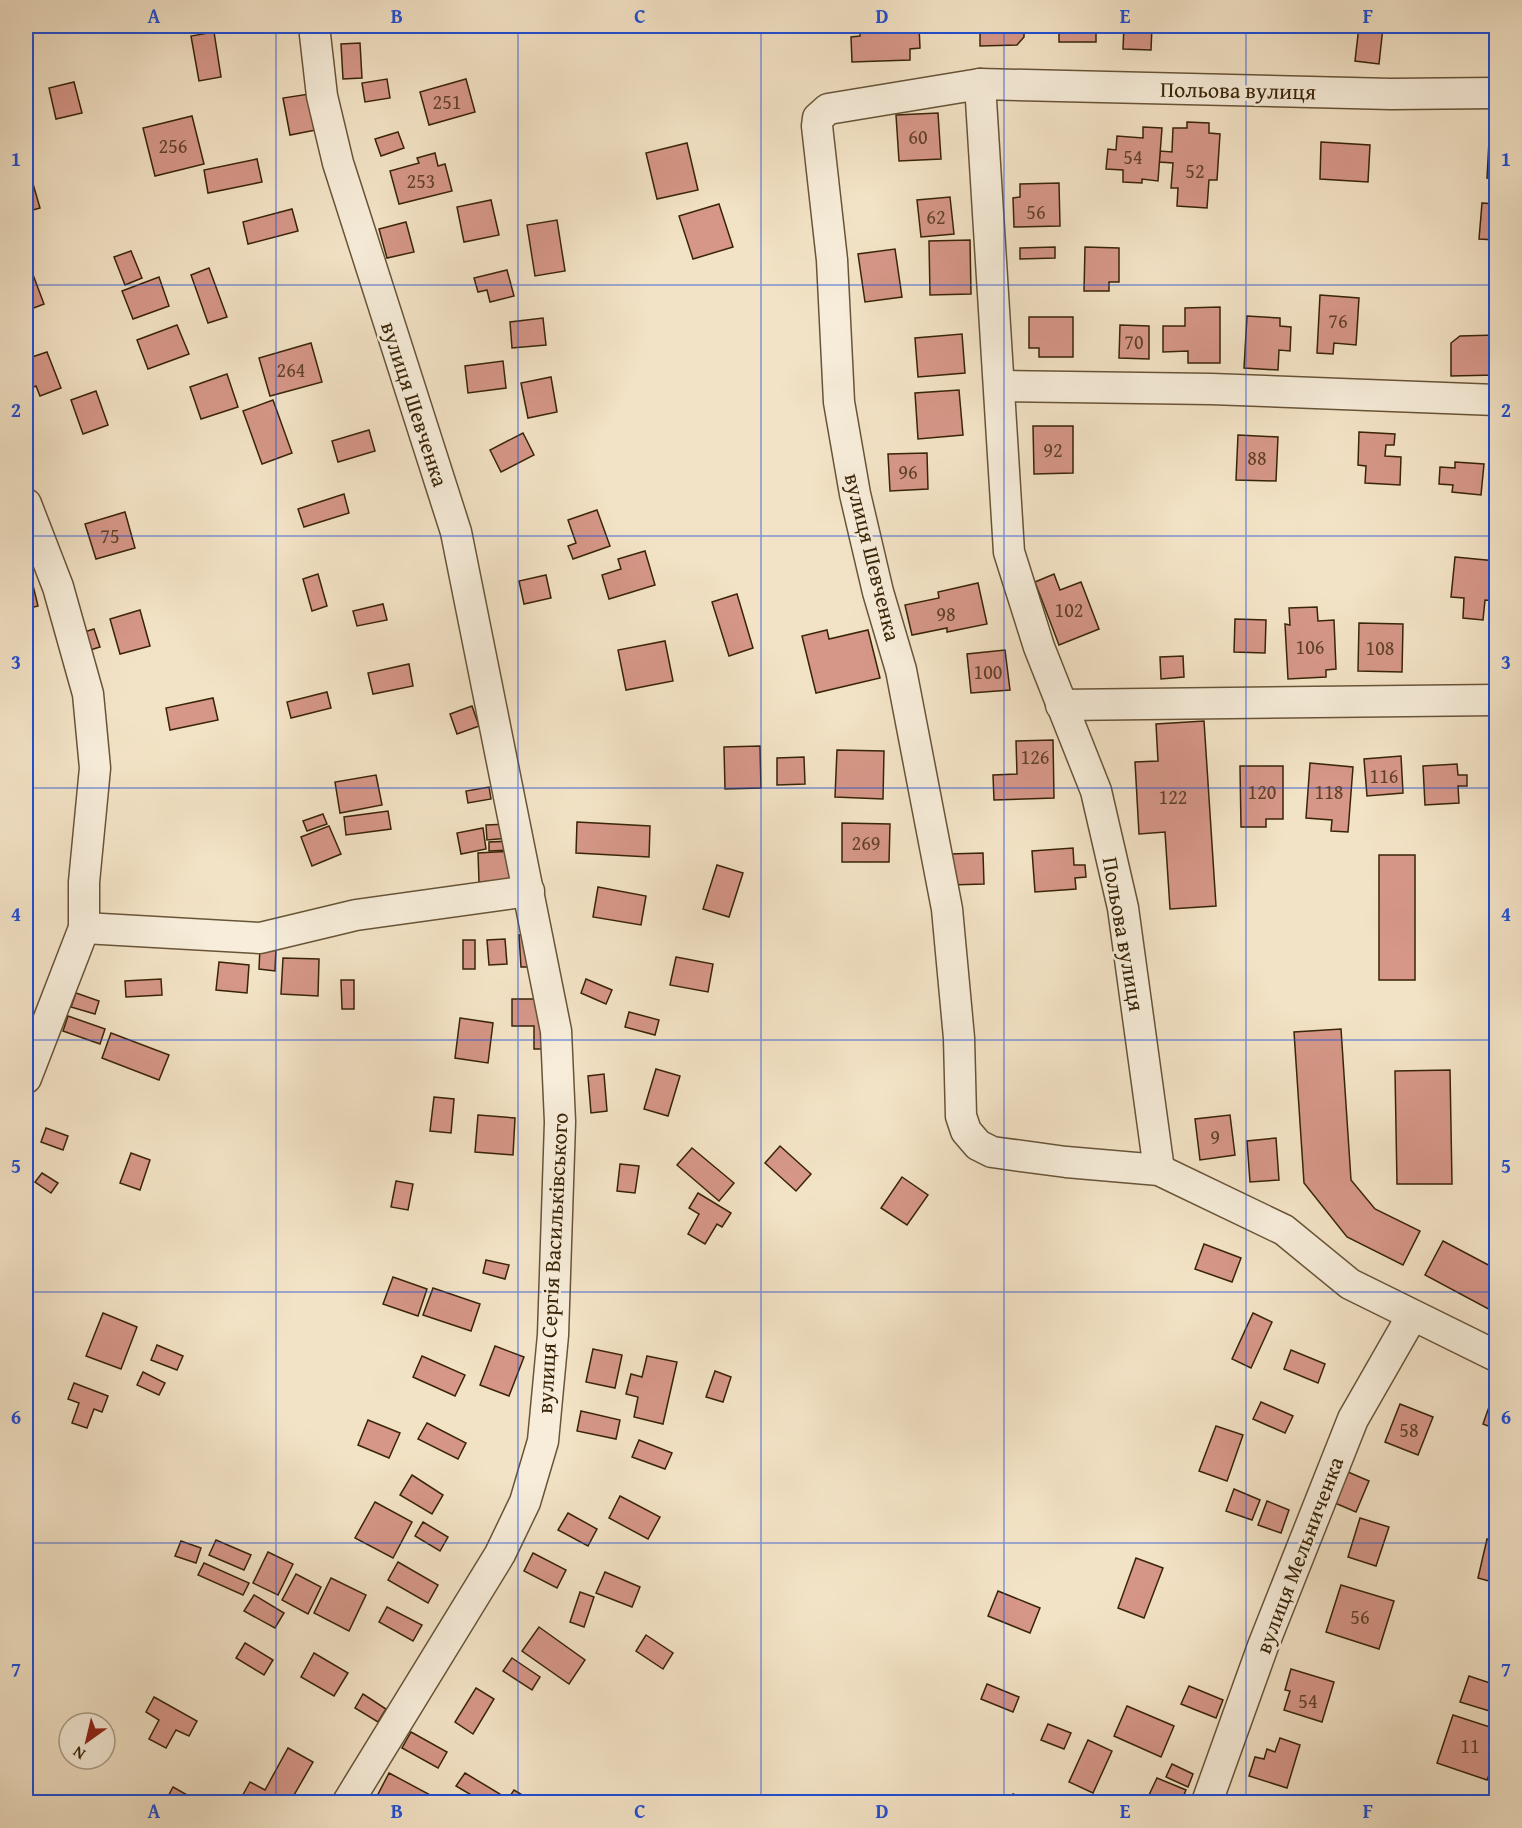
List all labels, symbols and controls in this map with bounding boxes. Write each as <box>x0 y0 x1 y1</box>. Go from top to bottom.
text: A <box>148 1 161 30</box>
text: B <box>391 1 403 30</box>
text: C <box>634 1 646 30</box>
text: D <box>875 1 889 30</box>
text: E <box>1120 1 1131 30</box>
text: F <box>1363 1 1373 30</box>
street label: Польова вулиця <box>1160 73 1316 107</box>
house number: 251 <box>433 87 461 116</box>
house number: 60 <box>908 122 928 151</box>
house number: 256 <box>159 131 187 160</box>
house number: 54 <box>1123 142 1143 171</box>
text: 1 <box>11 144 21 173</box>
text: 1 <box>1501 144 1511 173</box>
house number: 52 <box>1185 156 1205 185</box>
house number: 253 <box>407 166 435 195</box>
house number: 56 <box>1026 197 1046 226</box>
house number: 62 <box>926 202 946 231</box>
house number: 76 <box>1328 306 1348 335</box>
street label: вулиця Шевченка <box>373 317 457 491</box>
house number: 70 <box>1124 327 1144 356</box>
house number: 264 <box>277 355 305 384</box>
text: 2 <box>11 395 21 424</box>
text: 2 <box>1501 395 1511 424</box>
house number: 92 <box>1043 435 1063 464</box>
house number: 88 <box>1247 443 1267 472</box>
house number: 96 <box>898 457 918 486</box>
street label: вулиця Шевченка <box>837 470 909 645</box>
house number: 75 <box>100 521 120 550</box>
house number: 102 <box>1055 595 1083 624</box>
house number: 98 <box>936 599 956 628</box>
house number: 106 <box>1296 632 1324 661</box>
house number: 108 <box>1366 633 1394 662</box>
text: 3 <box>11 647 21 676</box>
text: 3 <box>1501 647 1511 676</box>
house number: 100 <box>974 657 1002 686</box>
house number: 126 <box>1021 742 1049 771</box>
house number: 116 <box>1370 761 1398 790</box>
house number: 120 <box>1248 777 1276 806</box>
house number: 118 <box>1315 777 1343 806</box>
house number: 122 <box>1159 782 1187 811</box>
house number: 269 <box>852 828 880 857</box>
street label: Польова вулиця <box>1095 854 1153 1014</box>
text: 4 <box>11 899 21 928</box>
text: 4 <box>1501 899 1511 928</box>
street label: вулиця Сергія Васильківського <box>528 1112 576 1414</box>
house number: 9 <box>1210 1122 1220 1151</box>
text: 5 <box>11 1151 21 1180</box>
text: 5 <box>1501 1151 1511 1180</box>
text: 6 <box>11 1402 21 1431</box>
text: 6 <box>1501 1402 1511 1431</box>
house number: 58 <box>1399 1415 1419 1444</box>
street label: вулиця Мельниченка <box>1247 1451 1351 1658</box>
house number: 56 <box>1350 1602 1370 1631</box>
text: 7 <box>11 1654 21 1683</box>
text: 7 <box>1501 1654 1511 1683</box>
house number: 54 <box>1298 1686 1318 1715</box>
north arrow <box>57 1711 117 1771</box>
house number: 11 <box>1460 1731 1480 1760</box>
text: N <box>67 1740 90 1766</box>
text: A <box>148 1796 161 1825</box>
text: B <box>391 1796 403 1825</box>
text: C <box>634 1796 646 1825</box>
text: D <box>875 1796 889 1825</box>
text: E <box>1120 1796 1131 1825</box>
text: F <box>1363 1796 1373 1825</box>

